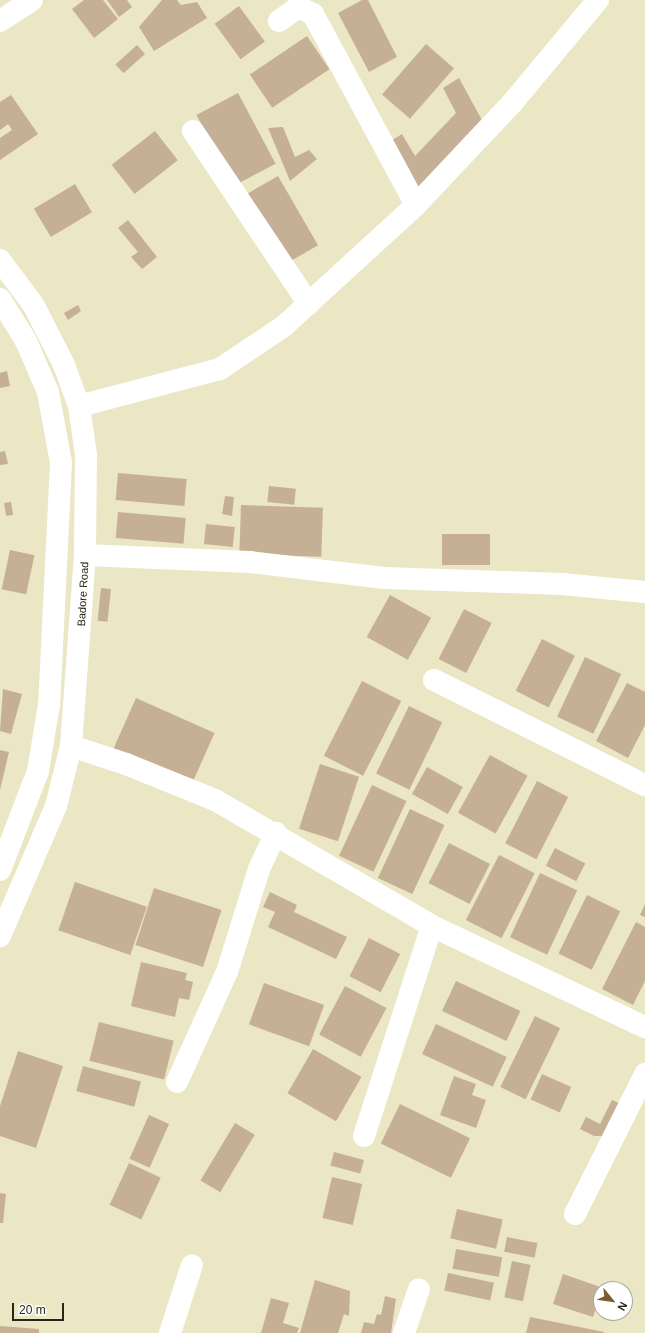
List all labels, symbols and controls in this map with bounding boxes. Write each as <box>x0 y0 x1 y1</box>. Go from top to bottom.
street label: Badore Road <box>75 561 91 627</box>
north arrow <box>593 1281 633 1321</box>
scale bar <box>14 1295 66 1321</box>
text: N <box>615 1300 630 1313</box>
text: 20 m <box>19 1303 46 1317</box>

